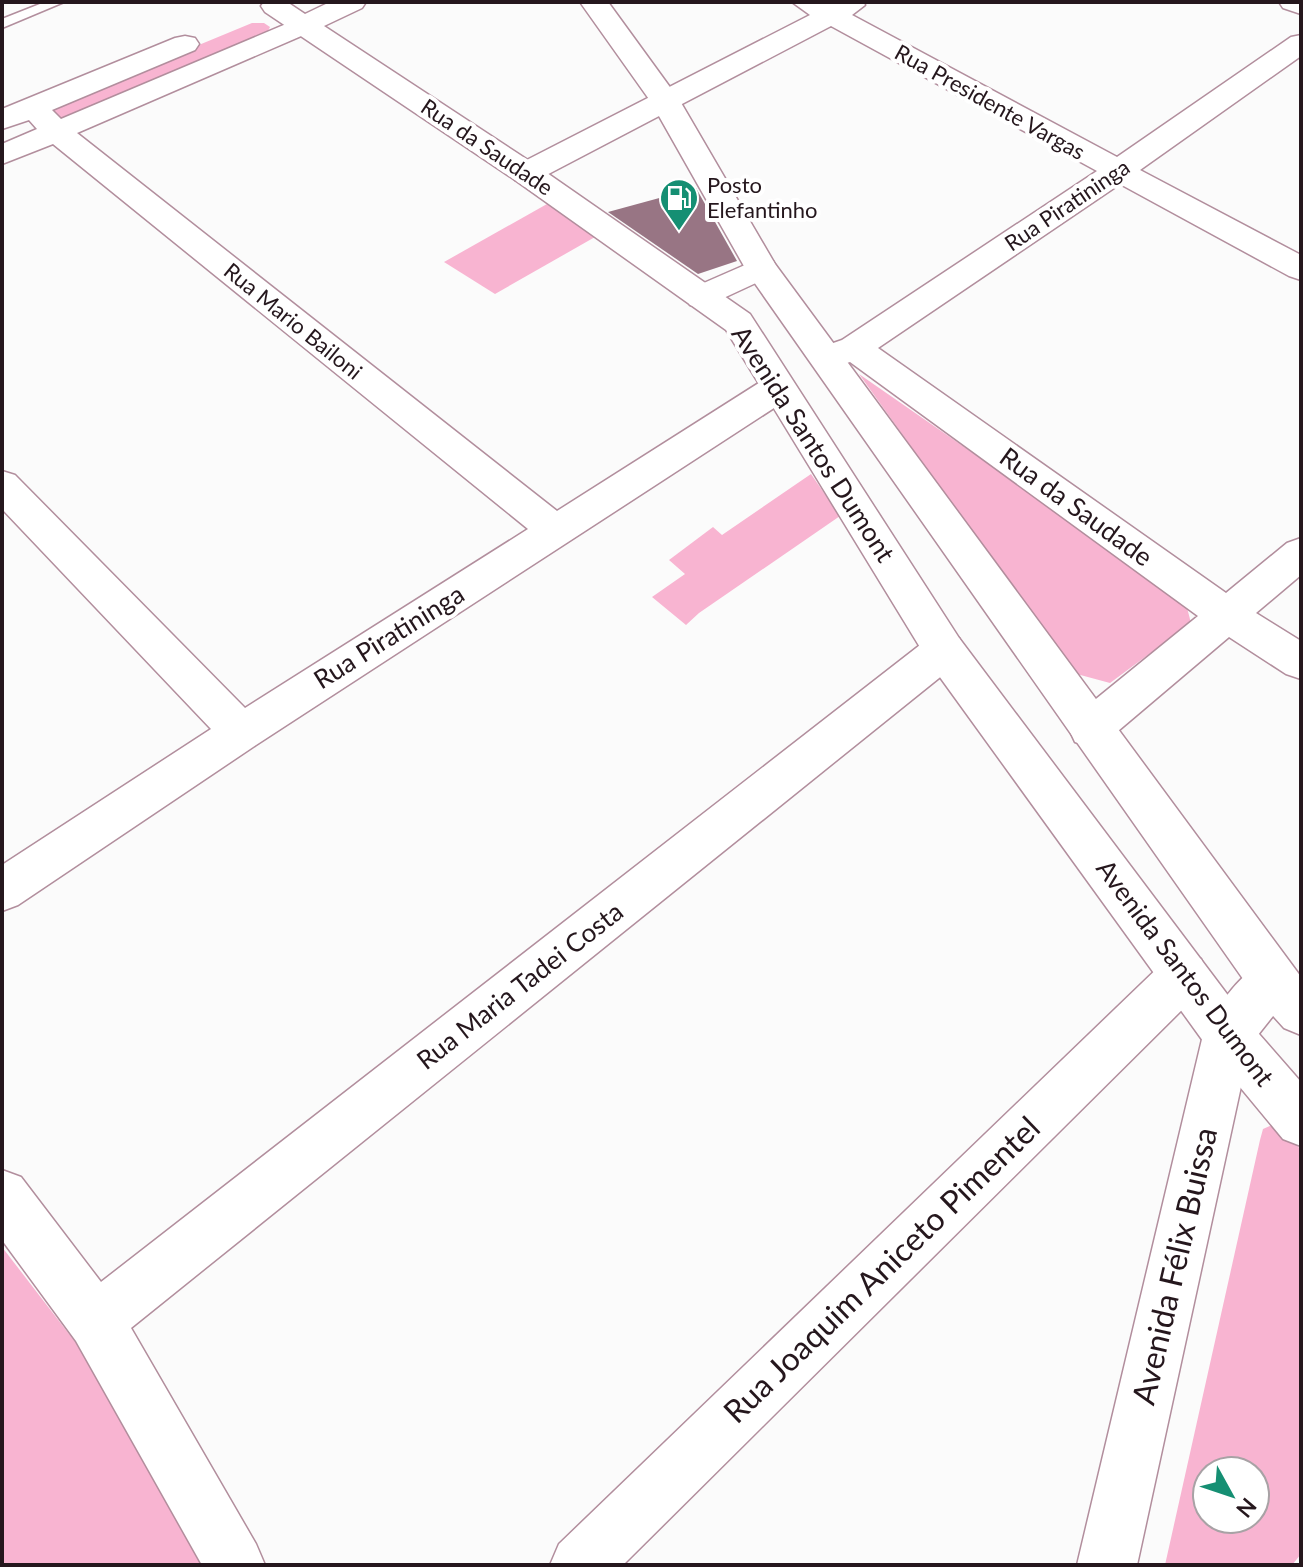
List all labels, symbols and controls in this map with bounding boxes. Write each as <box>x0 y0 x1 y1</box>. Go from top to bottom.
street label: Rua Presidente Vargas <box>890 38 1090 165</box>
street label: Rua da Saudade <box>416 93 558 201</box>
street label: Rua Piratininga <box>999 153 1134 256</box>
place label: Posto Elefantinho <box>707 171 818 223</box>
fuel station icon: Posto Elefantinho <box>658 177 700 232</box>
street label: Rua Mario Bailoni <box>219 257 368 385</box>
street label: Avenida Santos Dumont <box>725 319 903 568</box>
street label: Rua da Saudade <box>994 440 1159 572</box>
street label: Rua Piratininga <box>307 577 470 695</box>
street label: Avenida Santos Dumont <box>1090 853 1282 1092</box>
street label: Rua Maria Tadei Costa <box>410 895 629 1076</box>
street label: Rua Joaquim Aniceto Pimentel <box>715 1107 1047 1430</box>
street label: Avenida Félix Buissa <box>1123 1123 1224 1408</box>
north arrow <box>1191 1455 1271 1535</box>
text: N <box>1231 1493 1262 1523</box>

